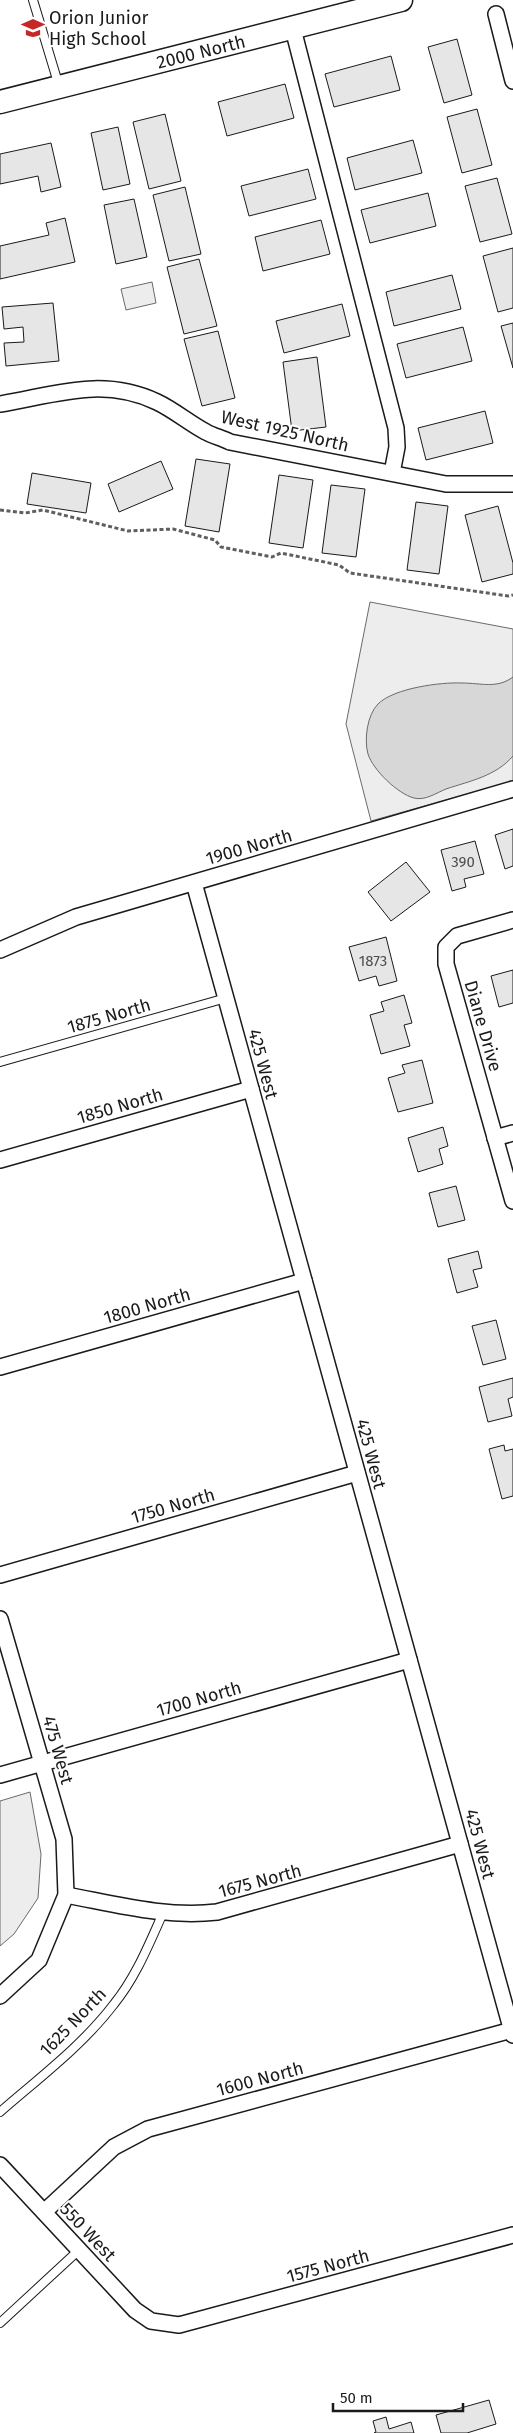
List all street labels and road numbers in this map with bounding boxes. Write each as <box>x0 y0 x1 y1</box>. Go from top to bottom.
street label: 2000 North <box>154 30 248 74</box>
street label: West 1925 North <box>219 406 351 456</box>
street label: 1900 North <box>203 824 295 870</box>
street label: Diane Drive <box>459 978 507 1074</box>
street label: 1875 North <box>65 994 153 1038</box>
street label: 425 West <box>243 1027 283 1102</box>
street label: 1850 North <box>75 1083 165 1129</box>
street label: 1800 North <box>101 1283 193 1329</box>
street label: 425 West <box>351 1417 391 1492</box>
street label: 1750 North <box>129 1484 217 1528</box>
street label: 1700 North <box>154 1676 244 1722</box>
street label: 475 West <box>38 1713 78 1787</box>
street label: 425 West <box>460 1807 500 1882</box>
street label: 1675 North <box>216 1859 304 1903</box>
street label: 1625 North <box>35 1983 111 2061</box>
street label: 1600 North <box>214 2057 306 2101</box>
street label: 550 West <box>55 2198 121 2266</box>
street label: 1575 North <box>284 2244 372 2288</box>

